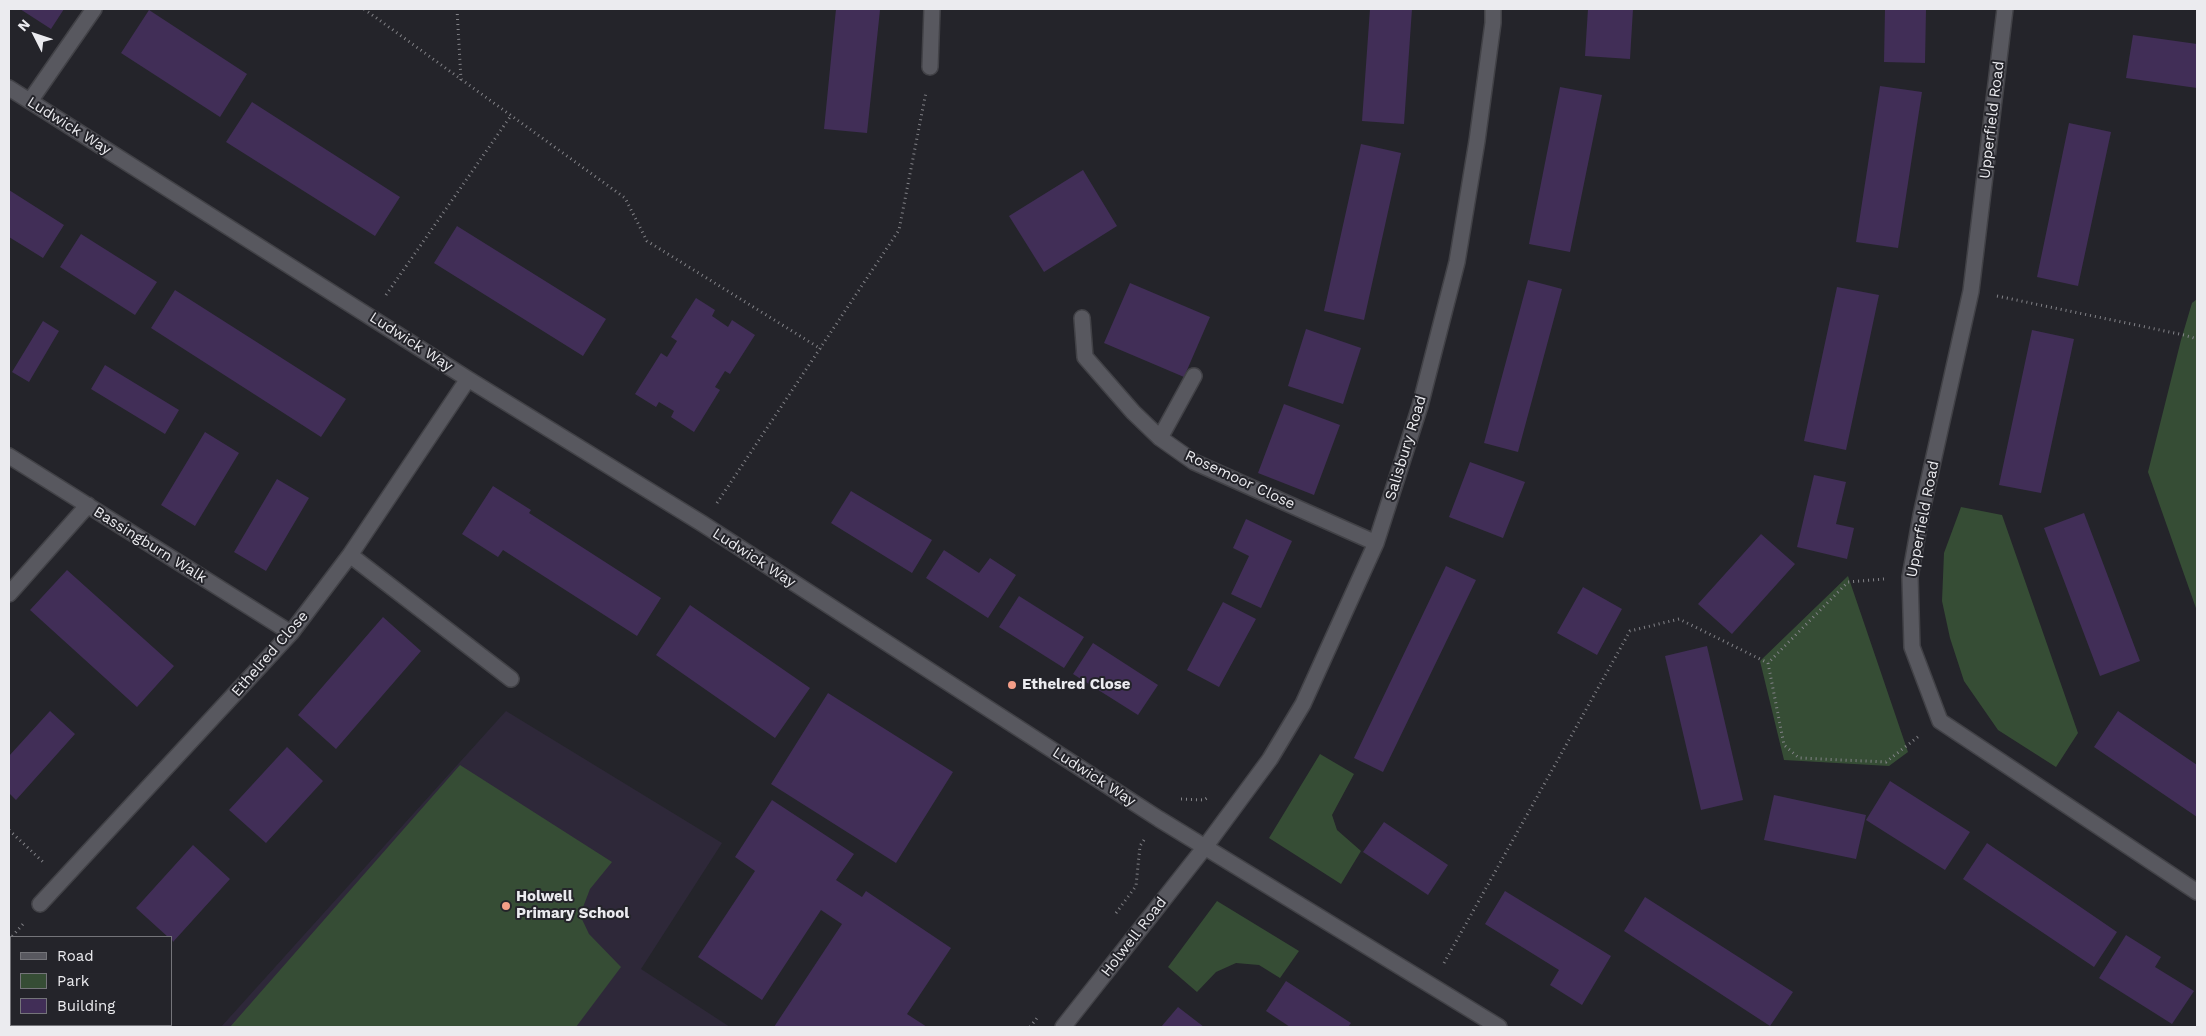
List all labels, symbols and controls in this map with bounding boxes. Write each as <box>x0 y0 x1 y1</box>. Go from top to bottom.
north arrow <box>10 10 60 60</box>
text: N <box>14 16 33 34</box>
street label: Upperfield Road <box>1976 60 2008 180</box>
street label: Ludwick Way <box>24 93 114 159</box>
street label: Ludwick Way <box>366 308 456 376</box>
street label: Salisbury Road <box>1382 393 1430 503</box>
street label: Rosemoor Close <box>1182 447 1298 513</box>
street label: Upperfield Road <box>1903 459 1943 579</box>
street label: Bassingburn Walk <box>90 503 210 587</box>
street label: Ludwick Way <box>709 524 799 592</box>
street label: Ethelred Close <box>228 607 312 701</box>
place label: Ethelred Close <box>1022 676 1130 694</box>
marker: Ethelred Close <box>1006 679 1018 691</box>
street label: Ludwick Way <box>1049 743 1139 811</box>
place label: Holwell Primary School <box>516 888 629 923</box>
street label: Holwell Road <box>1097 894 1171 980</box>
marker: Holwell Primary School <box>500 900 512 912</box>
legend <box>10 936 172 1026</box>
text: Road <box>57 947 94 965</box>
text: Park <box>57 972 89 990</box>
text: Building <box>57 997 115 1015</box>

